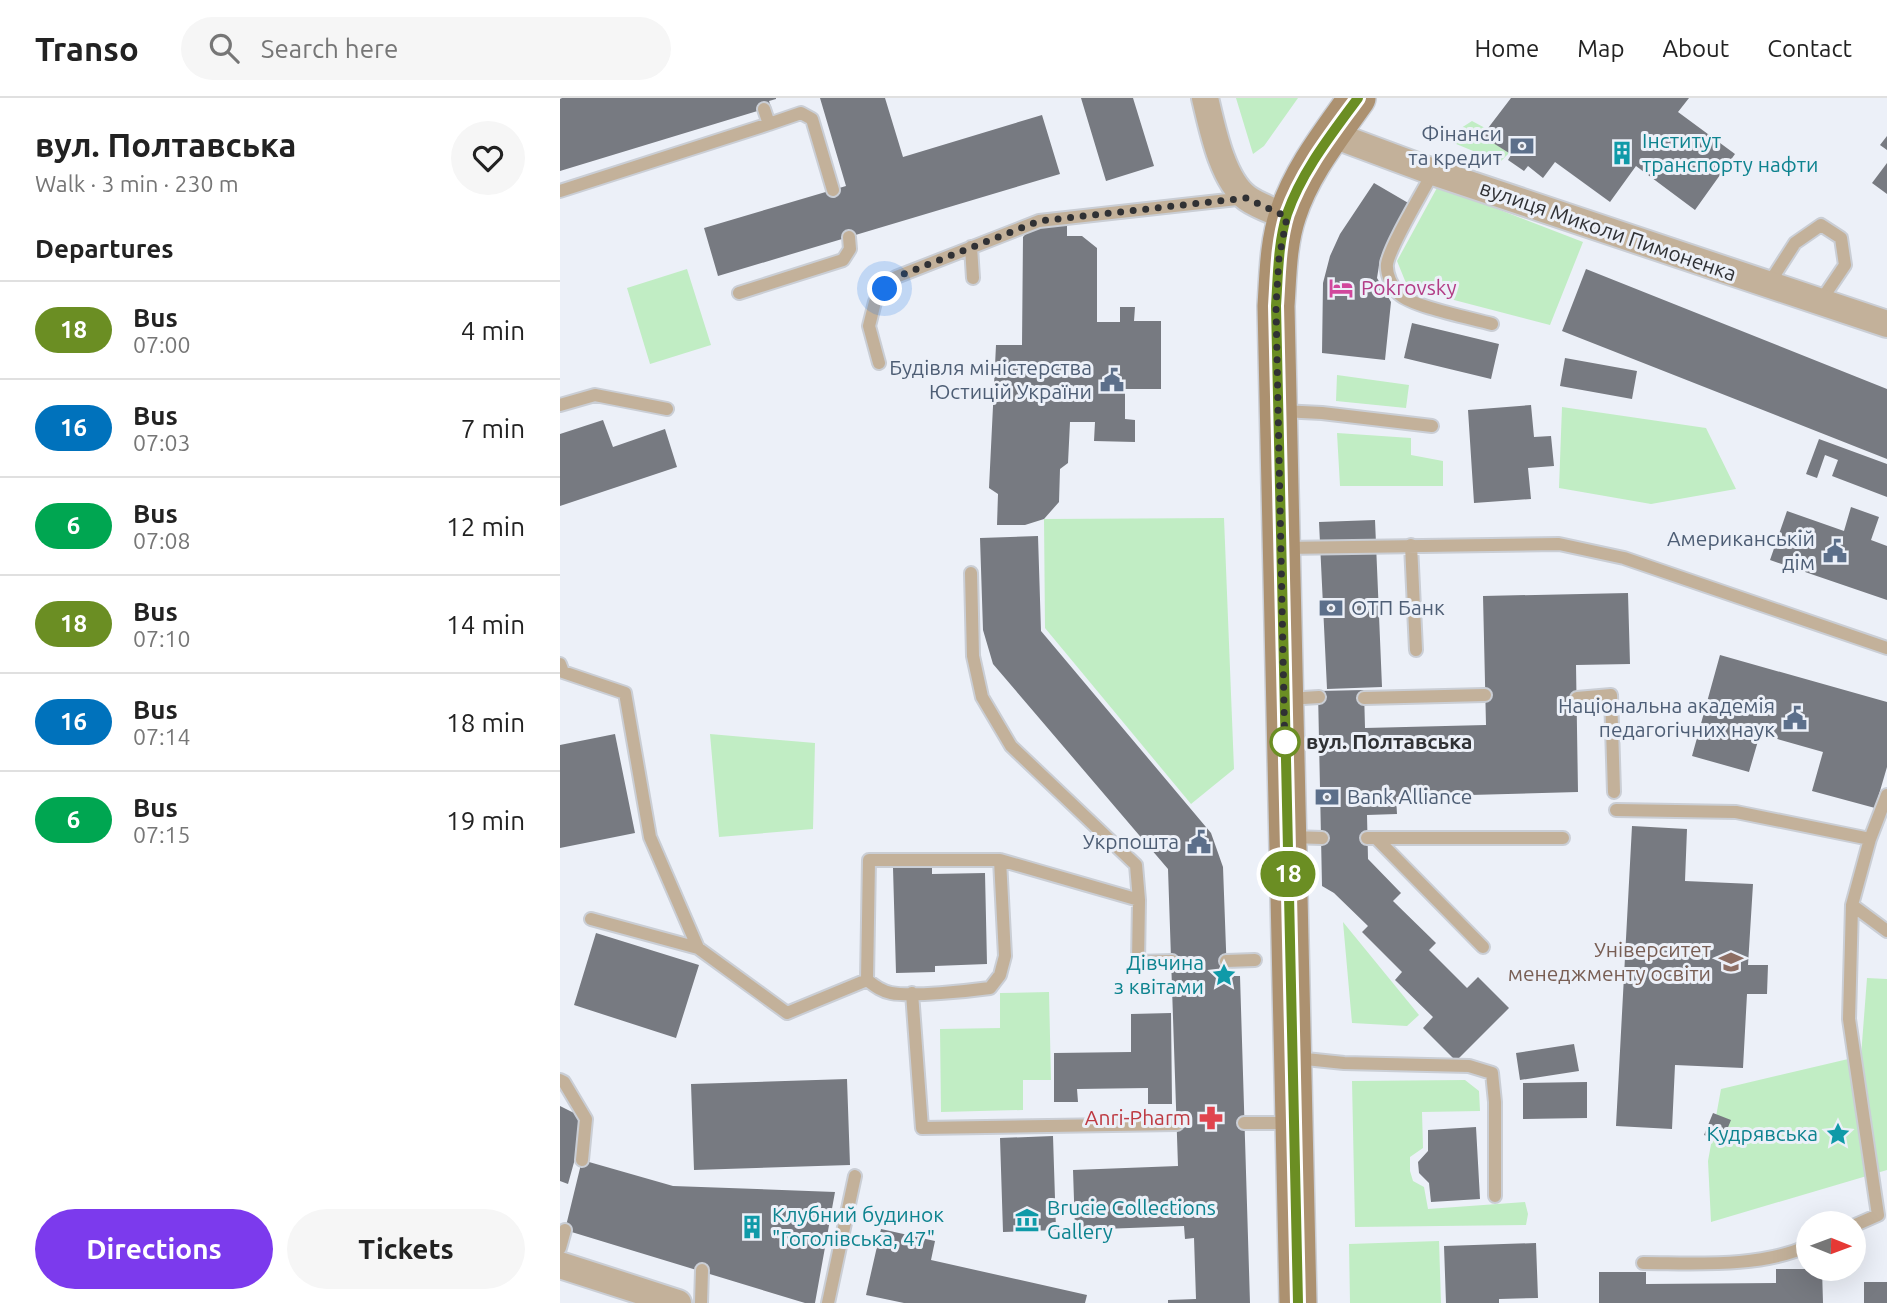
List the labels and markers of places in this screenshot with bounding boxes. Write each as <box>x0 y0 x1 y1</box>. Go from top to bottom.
place label: Фінанси та кредит <box>1408 121 1503 169</box>
place label: Інститут транспорту нафти <box>1642 128 1819 176</box>
bank icon: Фінанси та кредит <box>1508 132 1536 160</box>
building icon: Інститут транспорту нафти <box>1608 139 1636 167</box>
hotel icon: Pokrovsky <box>1327 274 1355 302</box>
place label: Pokrovsky <box>1361 275 1457 299</box>
place label: Будівля міністерства Юстицій України <box>889 355 1092 403</box>
public building icon: Будівля міністерства Юстицій України <box>1098 366 1126 394</box>
place label: Американськiй дiм <box>1667 526 1815 574</box>
public building icon: Американськiй дiм <box>1821 537 1849 565</box>
bank icon: ОТП Банк <box>1317 594 1345 622</box>
place label: ОТП Банк <box>1351 595 1445 619</box>
place label: Національна академія педагогічних наук <box>1558 693 1775 741</box>
public building icon: Національна академія педагогічних наук <box>1781 704 1809 732</box>
marker: вул. Полтавська <box>1270 727 1300 757</box>
place label: вул. Полтавська <box>1306 729 1472 753</box>
bank icon: Bank Alliance <box>1313 783 1341 811</box>
place label: Bank Alliance <box>1347 784 1472 808</box>
public building icon: Укрпошта <box>1185 828 1213 856</box>
place label: Укрпошта <box>1083 829 1179 853</box>
place label: Університет менеджменту освіти <box>1508 937 1712 985</box>
school or university icon: Університет менеджменту освіти <box>1717 948 1745 976</box>
place label: Дівчина з квітами <box>1114 950 1204 998</box>
place icon: Дівчина з квітами <box>1210 961 1238 989</box>
pharmacy icon: Anri-Pharm <box>1197 1104 1225 1132</box>
place label: Anri-Pharm <box>1085 1105 1191 1129</box>
place icon: Кудрявська <box>1824 1120 1852 1148</box>
place label: Кудрявська <box>1706 1121 1818 1145</box>
place label: Brucie Collections Gallery <box>1047 1195 1216 1243</box>
place label: Клубний будинок "Гоголівська, 47" <box>772 1202 944 1250</box>
museum icon: Brucie Collections Gallery <box>1013 1206 1041 1234</box>
building icon: Клубний будинок "Гоголівська, 47" <box>738 1213 766 1241</box>

